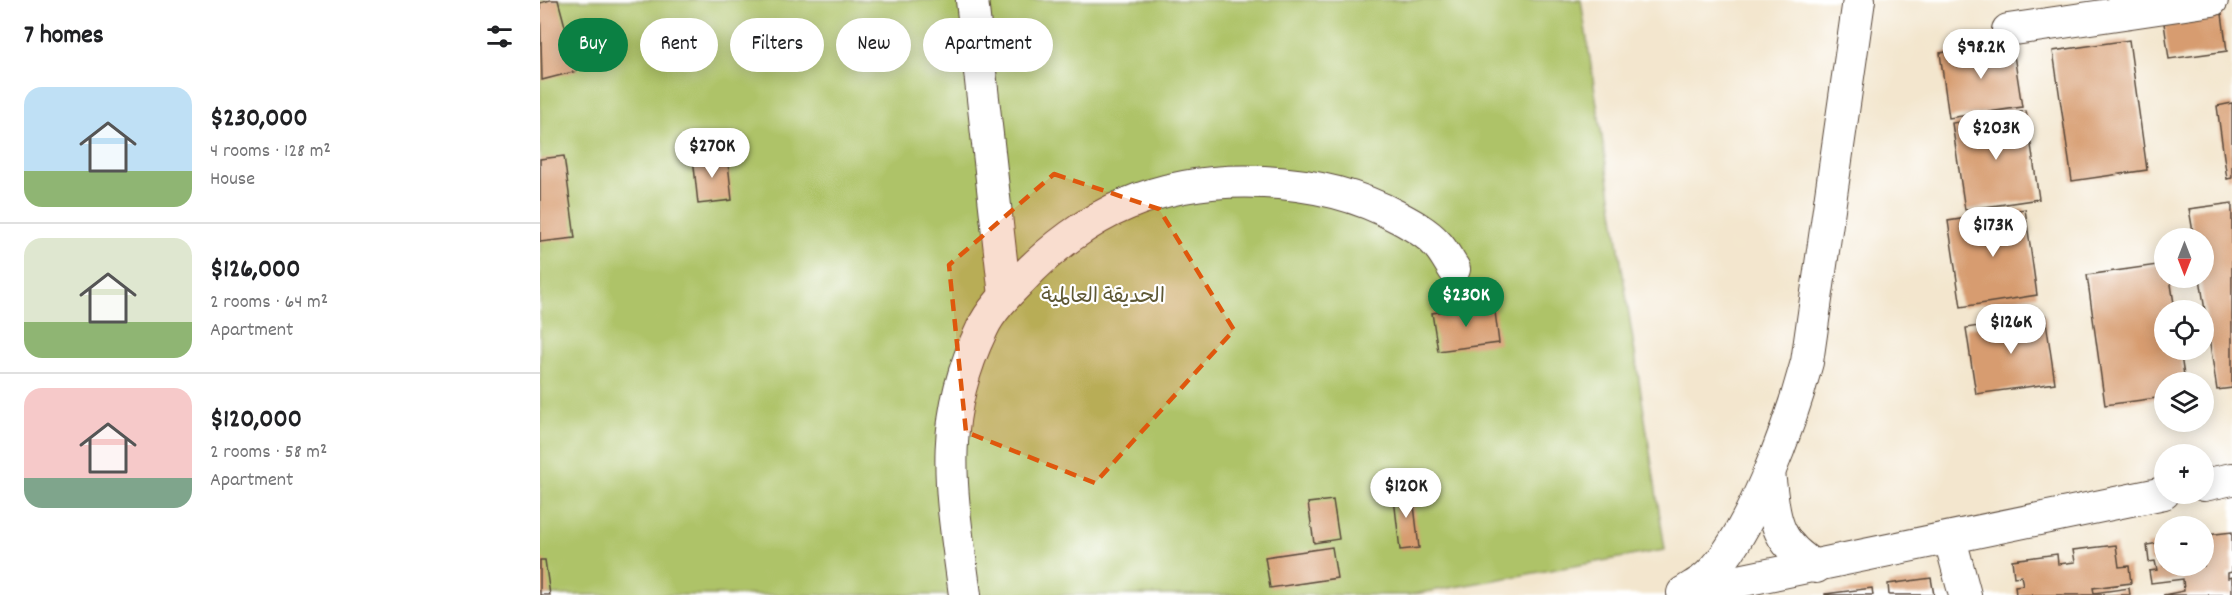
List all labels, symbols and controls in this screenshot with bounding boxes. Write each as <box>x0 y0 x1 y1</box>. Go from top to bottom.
text: 7 homes <box>24 18 104 55</box>
chip: Buy <box>558 18 628 72</box>
chip: Rent <box>640 18 718 72</box>
chip: Filters <box>730 18 824 72</box>
chip: New <box>836 18 911 72</box>
chip: Apartment <box>923 18 1053 72</box>
icon: filters <box>483 20 516 53</box>
pin: $98.2K <box>1932 29 2030 80</box>
text: $98.2K <box>1957 34 2005 62</box>
text: $230,000 <box>210 101 308 138</box>
pin: $203K <box>1954 110 2038 161</box>
icon: home <box>72 111 144 183</box>
text: $203K <box>1972 115 2020 143</box>
pin: $270K <box>670 128 754 179</box>
text: $270K <box>689 133 735 161</box>
text: 4 rooms · 128 m² <box>210 138 331 166</box>
text: House <box>210 166 255 194</box>
pin: $173K <box>1951 207 2035 258</box>
text: $173K <box>1973 212 2013 240</box>
north arrow <box>2154 228 2214 288</box>
map controls <box>2154 228 2214 576</box>
text: $126,000 <box>210 252 300 289</box>
icon: home <box>72 262 144 334</box>
pin: $230K <box>1424 277 1508 328</box>
text: $230K <box>1442 282 1490 310</box>
park label: الحديقة العالمية <box>1041 283 1165 313</box>
text: 2 rooms · 64 m² <box>210 289 328 317</box>
button: locate <box>2154 300 2214 360</box>
pin: $126K <box>1969 304 2053 355</box>
text: $126K <box>1990 309 2032 337</box>
text: Apartment <box>210 317 293 345</box>
button: layers <box>2154 372 2214 432</box>
text: $120,000 <box>210 402 302 439</box>
icon: home <box>72 412 144 484</box>
text: 2 rooms · 58 m² <box>210 439 327 467</box>
button: + <box>2154 444 2214 504</box>
text: Apartment <box>210 467 293 495</box>
pin: $120K <box>1364 468 1448 519</box>
text: $120K <box>1384 473 1428 501</box>
button: − <box>2154 516 2214 576</box>

